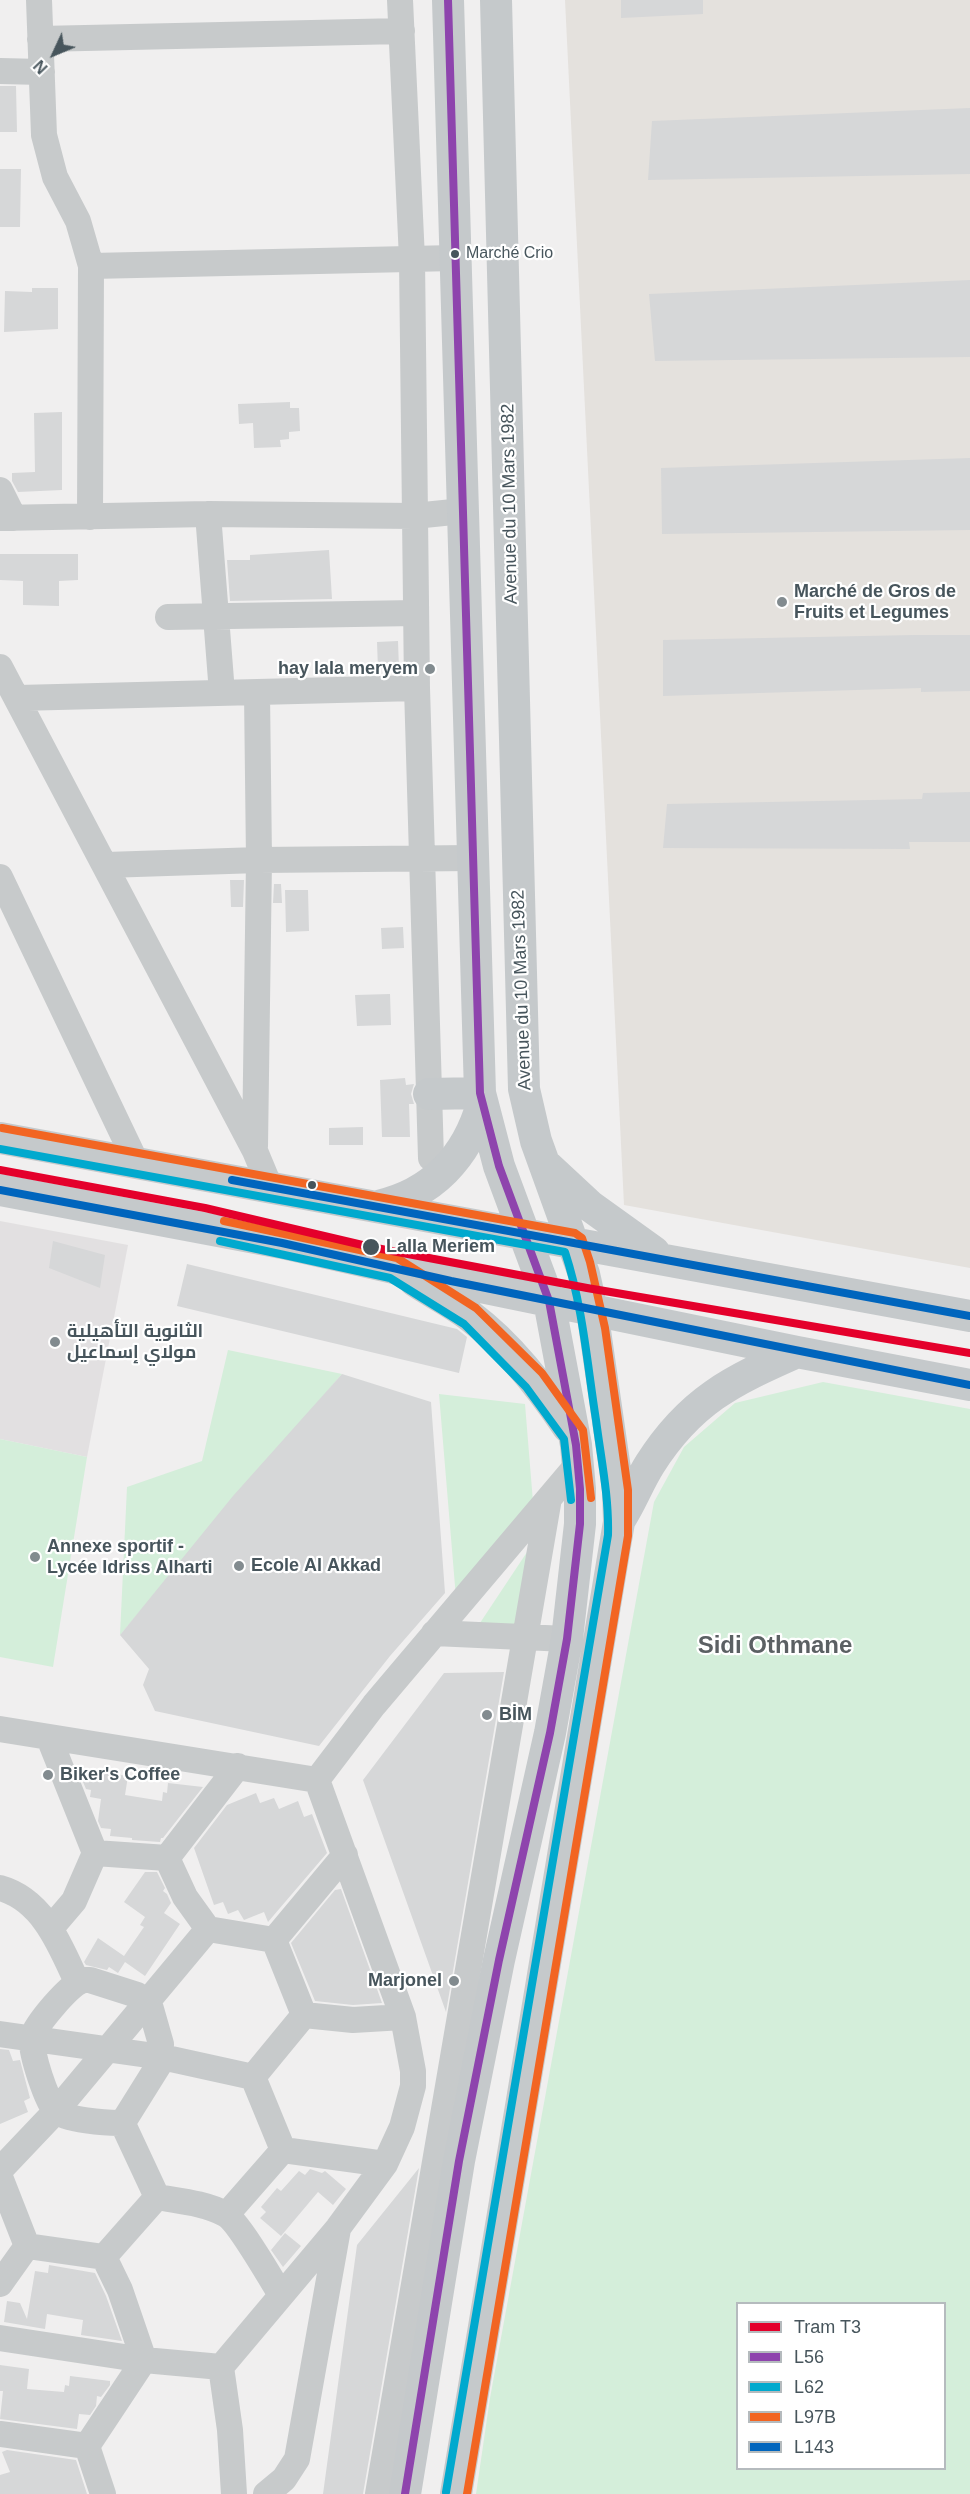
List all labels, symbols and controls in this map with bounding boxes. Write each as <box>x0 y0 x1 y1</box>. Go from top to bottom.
north arrow <box>24 24 84 84</box>
text: N <box>31 57 51 77</box>
place label: Marché Crio <box>466 244 553 264</box>
marker: Marché Crio <box>449 248 461 260</box>
street label: Avenue du 10 Mars 1982 <box>497 403 523 605</box>
place label: Marché de Gros de Fruits et Legumes <box>794 581 956 624</box>
marker: Marché de Gros de Fruits et Legumes <box>775 595 789 609</box>
place label: hay lala meryem <box>278 658 418 680</box>
marker: hay lala meryem <box>423 662 437 676</box>
street label: Avenue du 10 Mars 1982 <box>508 889 536 1091</box>
unlabelled marker <box>306 1179 318 1191</box>
place label: Lalla Meriem <box>386 1236 495 1258</box>
marker: Lalla Meriem <box>361 1237 381 1257</box>
place label: الثانوية التأهيلية مولاي إسماعيل <box>67 1321 203 1364</box>
marker: الثانوية التأهيلية مولاي إسماعيل <box>48 1335 62 1349</box>
place label: Annexe sportif - Lycée Idriss Alharti <box>47 1536 212 1578</box>
marker: Annexe sportif - Lycée Idriss Alharti <box>28 1550 42 1564</box>
place label: Ecole Al Akkad <box>251 1555 381 1577</box>
marker: Ecole Al Akkad <box>232 1559 246 1573</box>
district label: Sidi Othmane <box>698 1632 852 1660</box>
place label: BİM <box>499 1704 532 1726</box>
marker: BİM <box>480 1708 494 1722</box>
place label: Biker's Coffee <box>60 1764 180 1786</box>
marker: Biker's Coffee <box>41 1768 55 1782</box>
place label: Marjonel <box>368 1970 442 1992</box>
marker: Marjonel <box>447 1974 461 1988</box>
legend <box>736 2302 946 2470</box>
text: Tram T3 <box>794 2317 861 2337</box>
text: L56 <box>794 2347 824 2367</box>
text: L62 <box>794 2377 824 2397</box>
text: L97B <box>794 2407 836 2427</box>
text: L143 <box>794 2437 834 2457</box>

